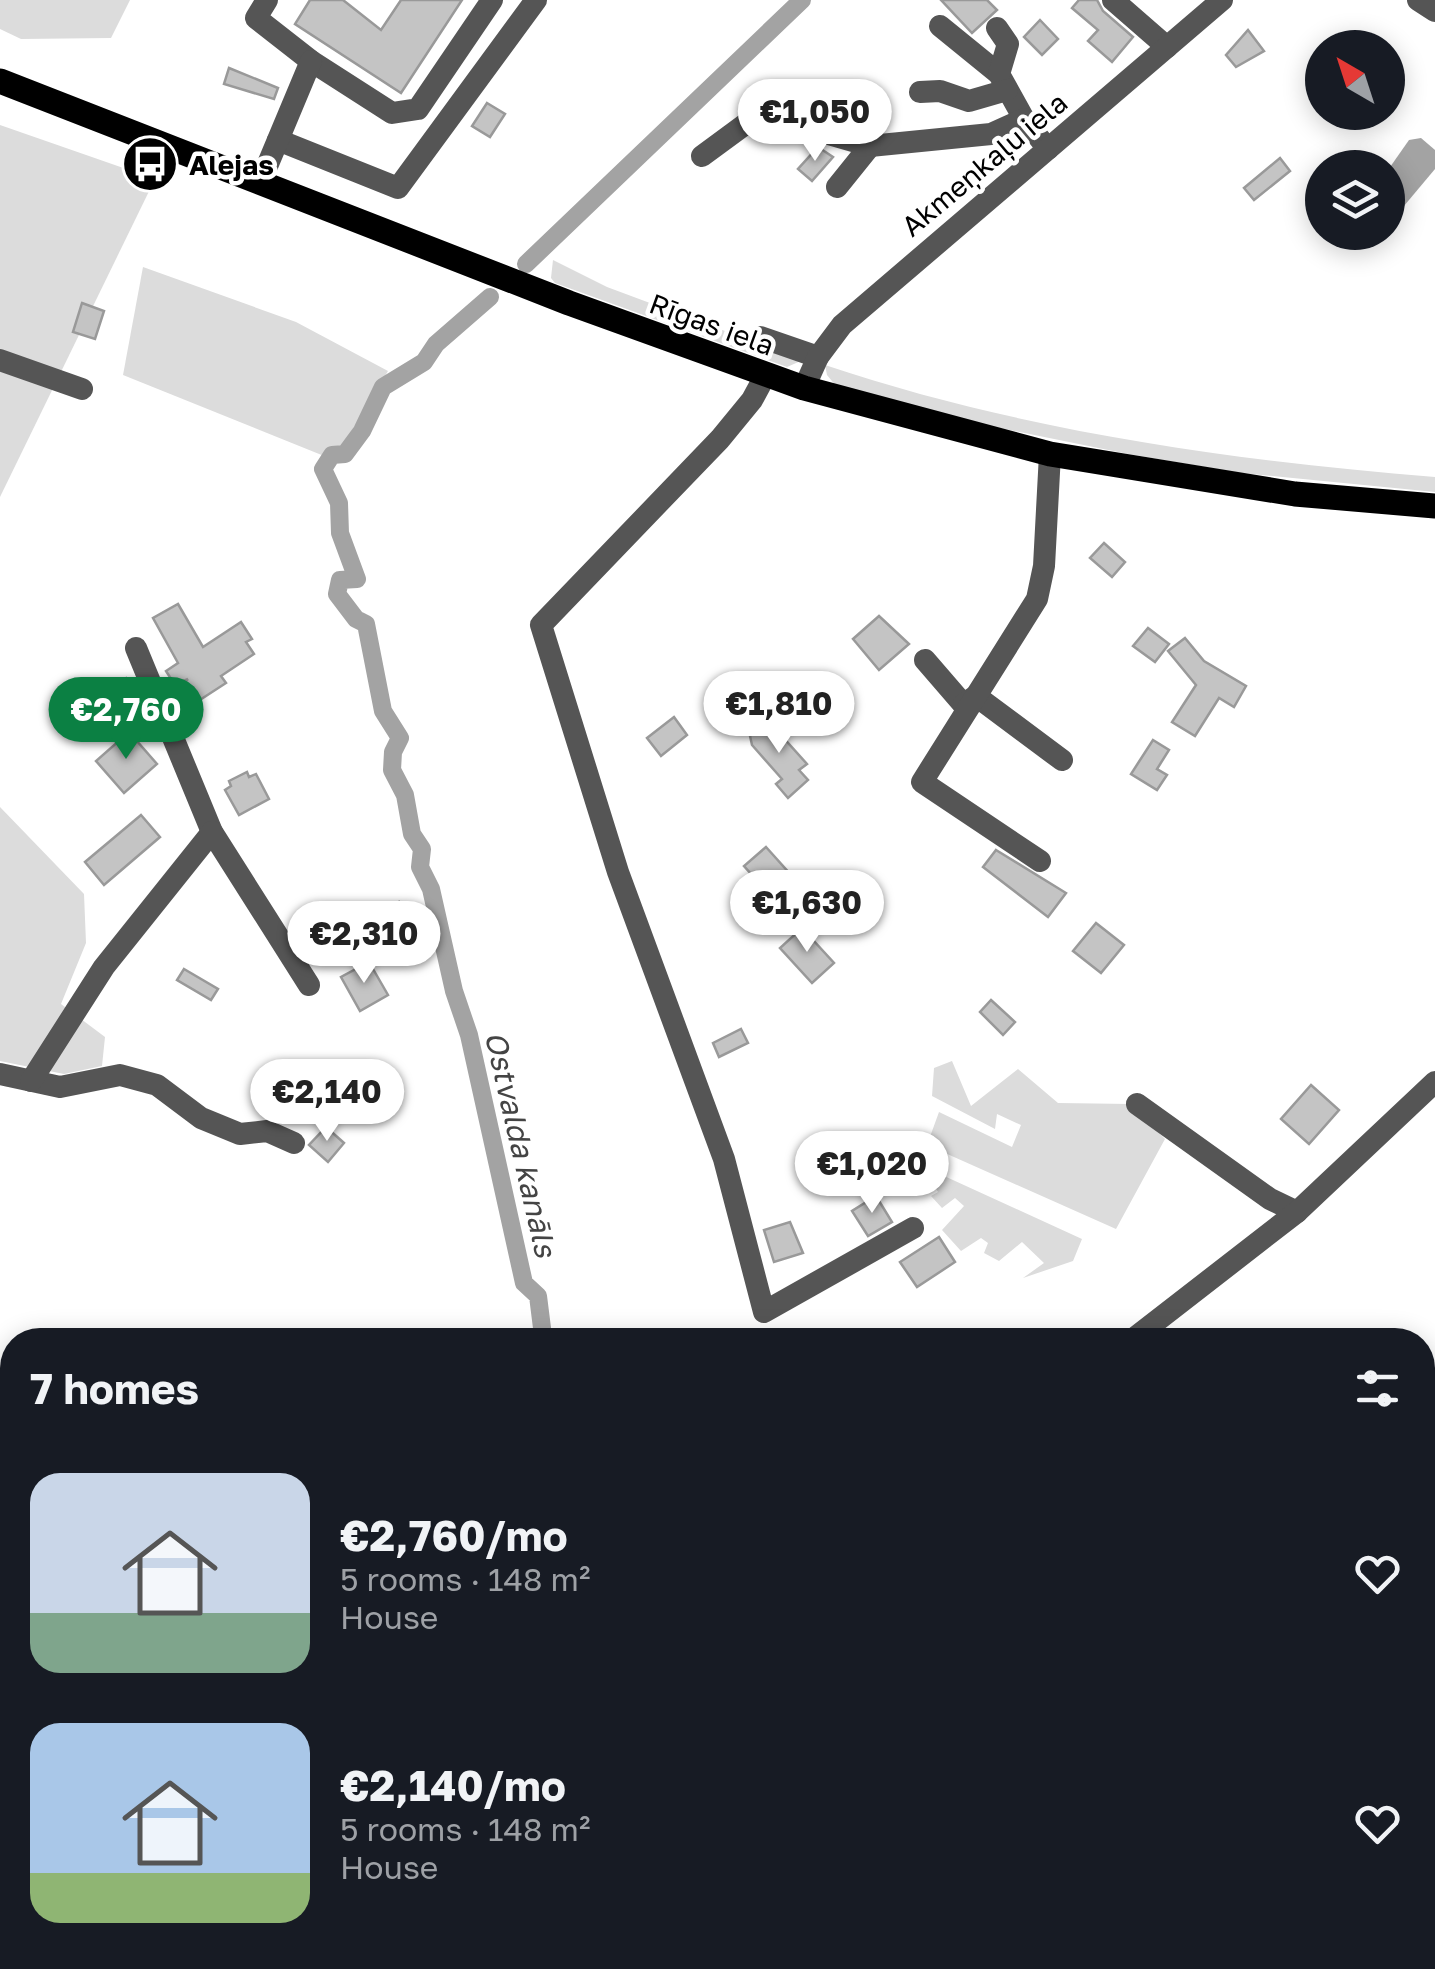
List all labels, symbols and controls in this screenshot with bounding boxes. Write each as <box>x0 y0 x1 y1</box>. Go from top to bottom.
north arrow <box>1305 30 1405 130</box>
map controls <box>1305 30 1405 250</box>
pin: €1,050 <box>734 79 896 164</box>
street label: Akmeņkaļu iela <box>895 85 1074 243</box>
text: €1,050 <box>760 92 870 130</box>
bus stop icon: Alejas <box>120 134 180 194</box>
place label: Alejas <box>189 148 274 181</box>
button: layers <box>1305 150 1405 250</box>
street label: Rīgas iela <box>645 286 779 362</box>
pin: €1,810 <box>698 671 860 756</box>
pin: €2,760 <box>45 677 207 762</box>
text: €1,810 <box>725 684 833 722</box>
text: €2,760 <box>71 690 181 728</box>
pin: €1,630 <box>726 870 888 955</box>
text: €1,630 <box>752 883 862 921</box>
pin: €2,310 <box>283 901 445 986</box>
text: €2,310 <box>309 914 419 952</box>
water label: Ostvalda kanāls <box>478 1028 565 1261</box>
pin: €2,140 <box>246 1059 408 1144</box>
text: €2,140 <box>272 1072 382 1110</box>
pin: €1,020 <box>791 1131 953 1216</box>
text: €1,020 <box>817 1144 927 1182</box>
icon: filters <box>1350 1361 1405 1416</box>
text: 7 homes <box>30 1363 199 1413</box>
text: €2,760/mo <box>340 1510 568 1560</box>
icon: home <box>110 1513 230 1633</box>
icon: heart <box>1350 1546 1405 1601</box>
text: 5 rooms · 148 m² <box>340 1560 590 1598</box>
text: House <box>340 1598 438 1636</box>
text: €2,140/mo <box>340 1760 566 1810</box>
icon: home <box>110 1763 230 1883</box>
icon: heart <box>1350 1796 1405 1851</box>
text: 5 rooms · 148 m² <box>340 1810 590 1848</box>
text: House <box>340 1848 438 1886</box>

